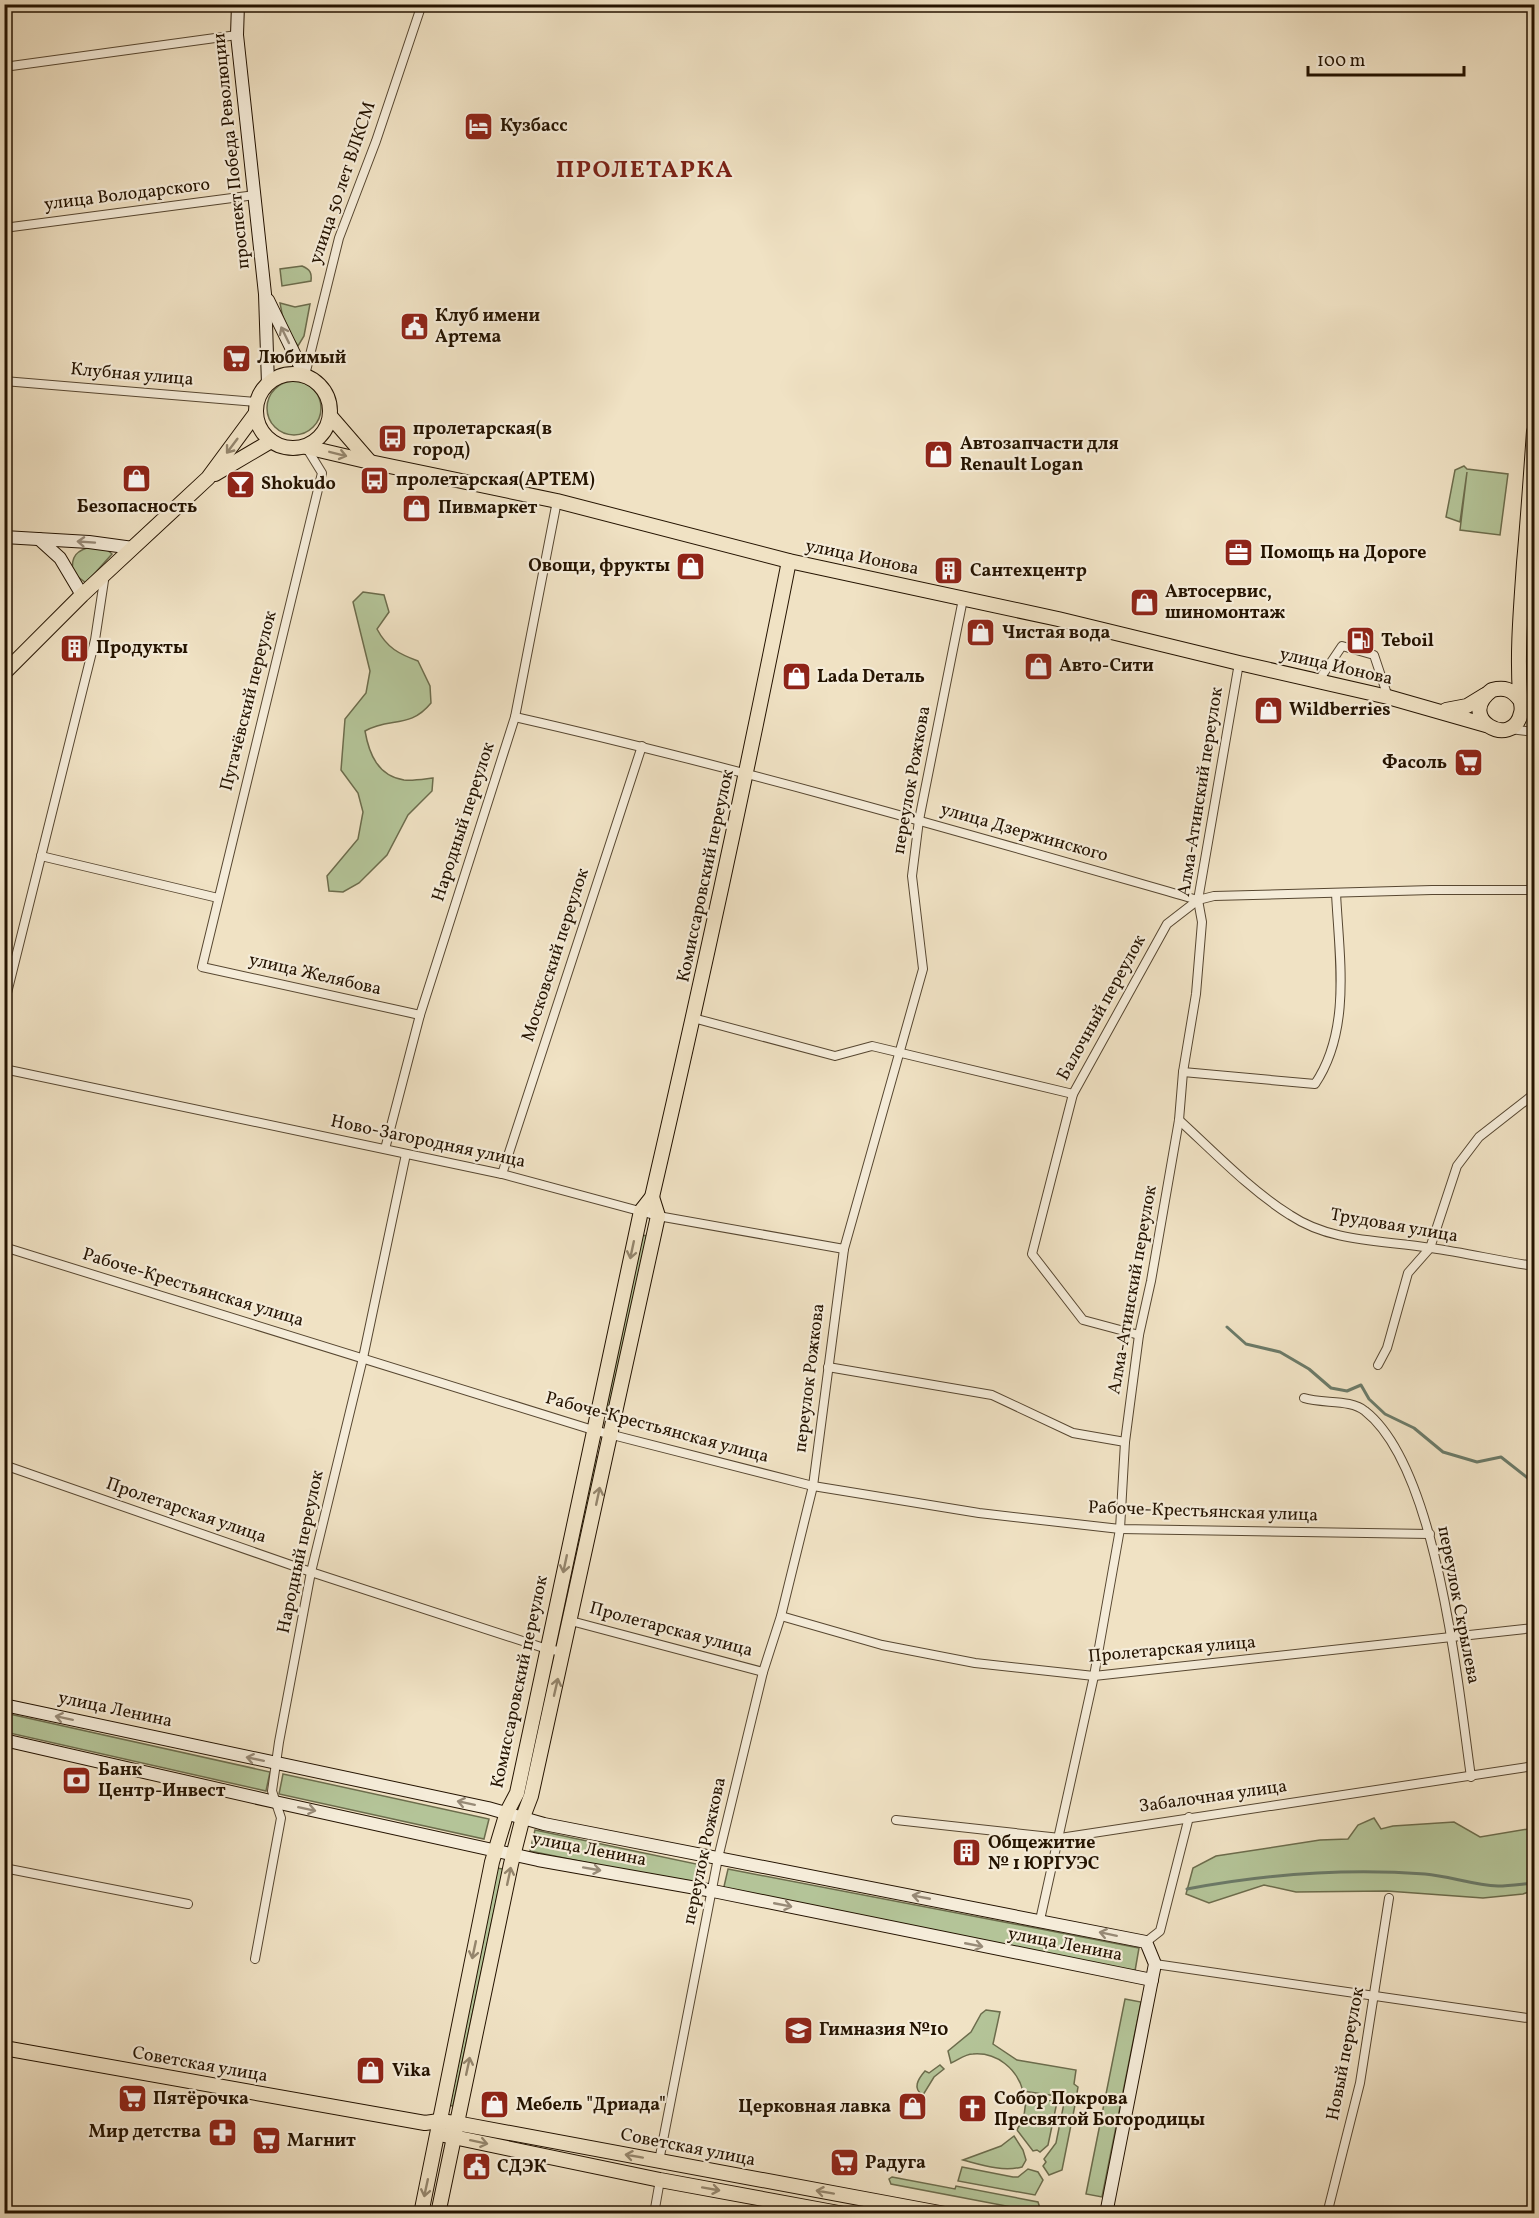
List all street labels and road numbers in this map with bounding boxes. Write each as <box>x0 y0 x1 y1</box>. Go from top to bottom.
street label: проспект Победа Революции <box>207 32 257 270</box>
street label: улица 50 лет ВЛКСМ <box>303 98 383 268</box>
street label: улица Володарского <box>43 172 211 218</box>
street label: Клубная улица <box>69 357 195 393</box>
street label: улица Ионова <box>803 534 921 582</box>
street label: Пугачёвский переулок <box>214 608 284 794</box>
street label: улица Ионова <box>1277 642 1395 692</box>
street label: Алма-Атинский переулок <box>1172 685 1230 899</box>
street label: переулок Рожкова <box>887 704 937 856</box>
street label: Народный переулок <box>426 739 502 905</box>
street label: Комиссаровский переулок <box>671 767 741 985</box>
street label: улица Дзержинского <box>937 797 1111 869</box>
street label: Московский переулок <box>516 865 596 1045</box>
street label: Балочный переулок <box>1051 930 1153 1085</box>
street label: улица Желябова <box>246 948 384 1002</box>
street label: Ново-Загородняя улица <box>328 1109 528 1175</box>
street label: Алма-Атинский переулок <box>1102 1183 1164 1397</box>
street label: Трудовая улица <box>1328 1202 1460 1250</box>
street label: Рабоче-Крестьянская улица <box>79 1242 307 1334</box>
street label: переулок Рожкова <box>788 1302 832 1454</box>
street label: Рабоче-Крестьянская улица <box>542 1386 772 1470</box>
street label: Народный переулок <box>271 1468 331 1636</box>
street label: Пролетарская улица <box>102 1472 270 1550</box>
street label: Рабоче-Крестьянская улица <box>1087 1495 1319 1529</box>
street label: переулок Скрылева <box>1430 1524 1486 1686</box>
street label: Комиссаровский переулок <box>485 1573 555 1791</box>
street label: Пролетарская улица <box>586 1596 756 1664</box>
street label: Пролетарская улица <box>1087 1630 1257 1670</box>
street label: улица Ленина <box>56 1686 174 1734</box>
street label: Забалочная улица <box>1137 1774 1289 1820</box>
street label: переулок Рожкова <box>677 1775 733 1927</box>
street label: улица Ленина <box>530 1827 648 1873</box>
street label: улица Ленина <box>1006 1922 1124 1968</box>
street label: Новый переулок <box>1321 1985 1371 2123</box>
street label: Советская улица <box>130 2041 270 2089</box>
street label: Советская улица <box>618 2123 758 2173</box>

